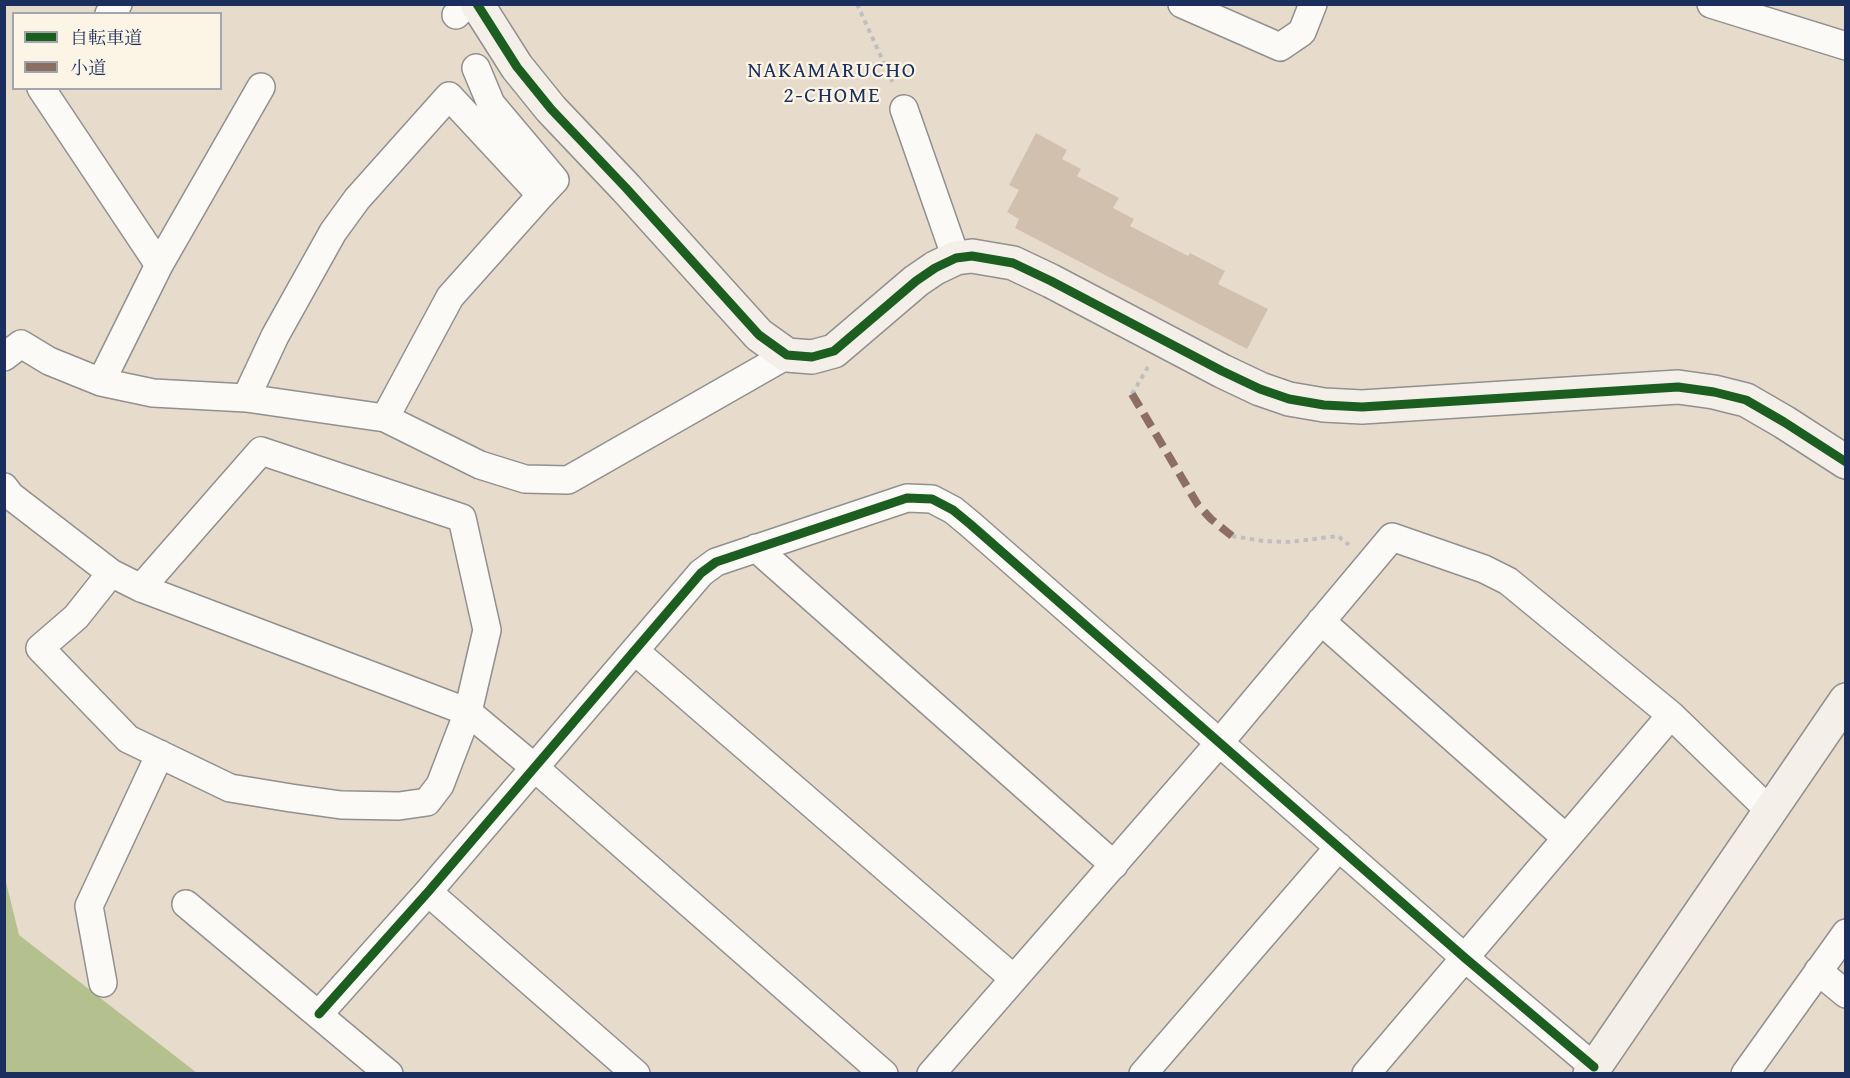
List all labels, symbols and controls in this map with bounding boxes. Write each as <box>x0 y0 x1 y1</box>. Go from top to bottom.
legend <box>12 12 222 90</box>
text: 自転車道 <box>70 24 142 51</box>
text: 小道 <box>70 54 106 81</box>
district label: NAKAMARUCHO 2-CHOME <box>747 58 917 110</box>

